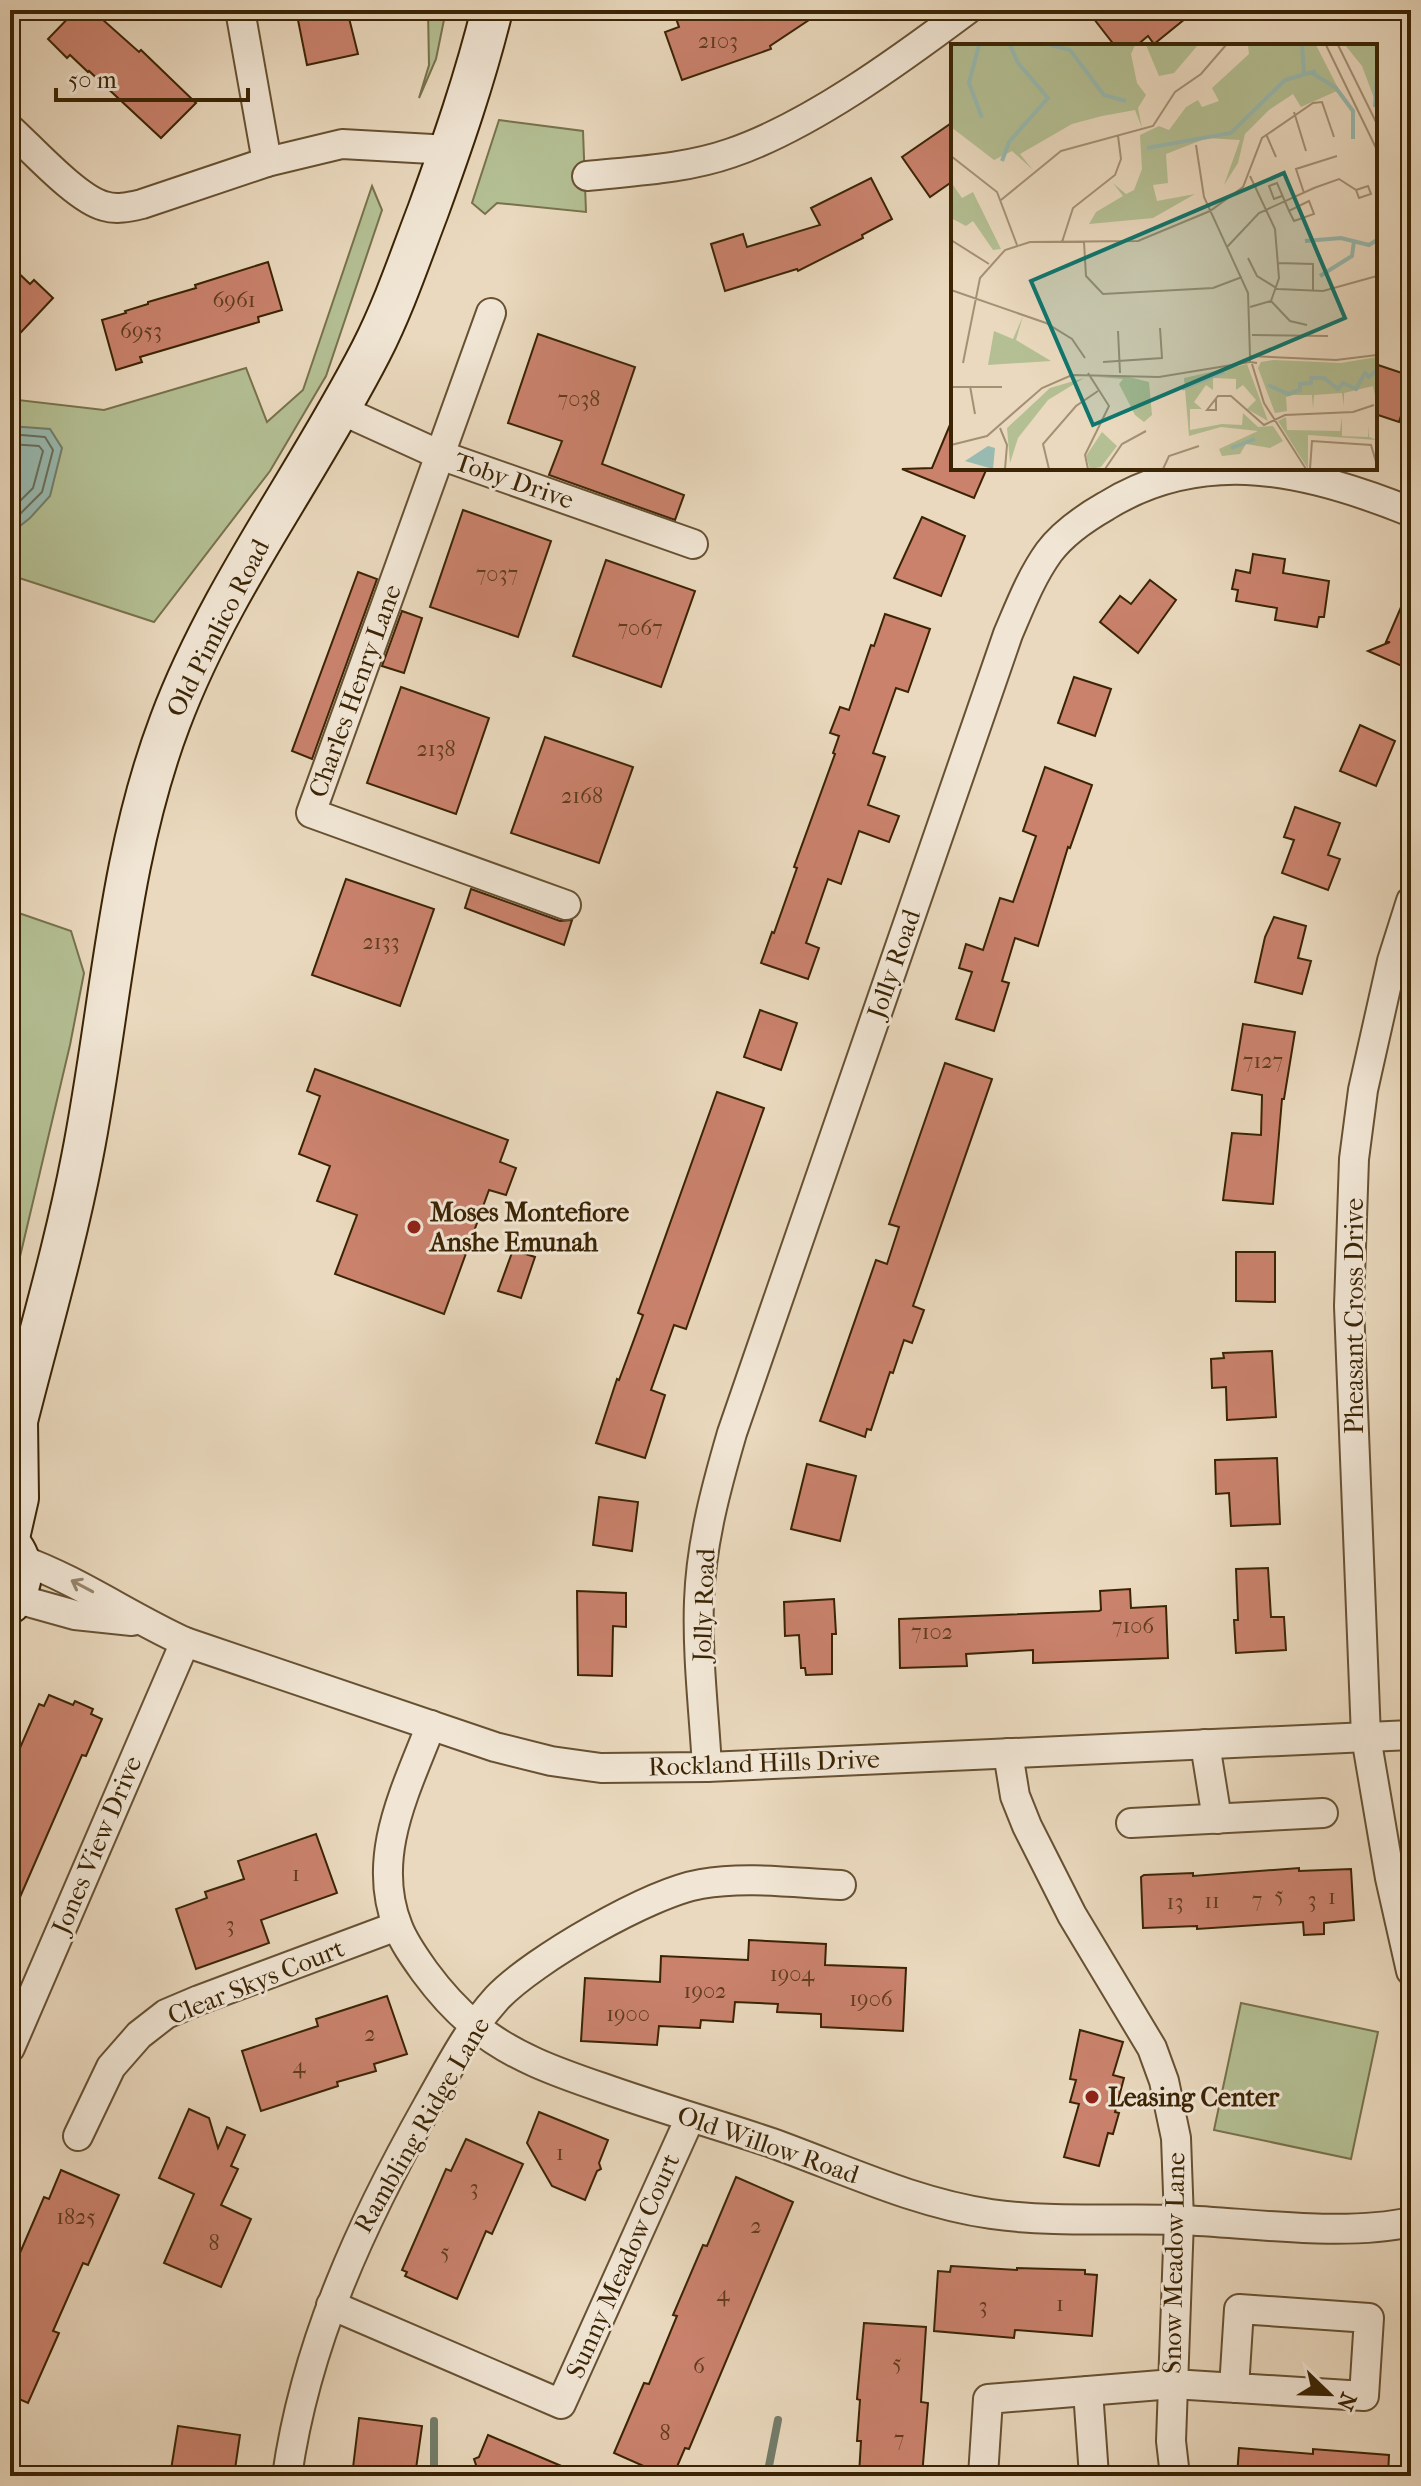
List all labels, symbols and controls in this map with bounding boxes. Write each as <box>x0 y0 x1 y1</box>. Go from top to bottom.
house number: 2103 <box>698 28 738 54</box>
inset map <box>951 44 1377 470</box>
scale bar <box>56 52 248 102</box>
text: 50 m <box>68 66 117 94</box>
house number: 6961 <box>212 287 256 313</box>
house number: 6953 <box>120 318 162 344</box>
house number: 7038 <box>558 386 600 412</box>
street label: Toby Drive <box>450 446 578 516</box>
street label: Old Pimlico Road <box>160 533 276 722</box>
house number: 7037 <box>476 561 518 587</box>
street label: Charles Henry Lane <box>302 580 408 802</box>
house number: 7067 <box>617 615 663 641</box>
house number: 2138 <box>416 736 456 762</box>
house number: 2168 <box>561 783 603 809</box>
street label: Jolly Road <box>860 905 927 1025</box>
house number: 2133 <box>362 929 400 955</box>
house number: 7127 <box>1243 1048 1283 1074</box>
place label: Moses Montefiore Anshe Emunah <box>428 1197 629 1258</box>
street label: Pheasant Cross Drive <box>1339 1198 1370 1434</box>
marker: Moses Montefiore Anshe Emunah <box>405 1218 423 1236</box>
street label: Jolly Road <box>686 1547 721 1664</box>
one-way arrow <box>71 1578 94 1594</box>
house number: 7106 <box>1112 1613 1154 1639</box>
house number: 7102 <box>911 1619 953 1645</box>
street label: Rockland Hills Drive <box>648 1743 880 1783</box>
street label: Jones View Drive <box>45 1751 149 1941</box>
house number: 1 <box>292 1861 300 1887</box>
house number: 5 <box>1274 1882 1284 1908</box>
house number: 1 <box>1328 1884 1336 1910</box>
house number: 7 <box>1252 1887 1262 1913</box>
house number: 3 <box>1307 1887 1317 1913</box>
house number: 11 <box>1204 1888 1220 1914</box>
house number: 13 <box>1167 1889 1183 1915</box>
house number: 3 <box>225 1912 235 1938</box>
street label: Clear Skys Court <box>163 1932 349 2031</box>
house number: 1904 <box>770 1961 815 1987</box>
house number: 1902 <box>684 1978 726 2004</box>
house number: 1906 <box>849 1986 893 2012</box>
house number: 1900 <box>606 2001 650 2027</box>
street label: Rambling Ridge Lane <box>348 2011 497 2238</box>
house number: 2 <box>364 2021 376 2047</box>
house number: 4 <box>293 2053 307 2079</box>
place label: Leasing Center <box>1108 2082 1280 2113</box>
marker: Leasing Center <box>1083 2088 1101 2106</box>
street label: Old Willow Road <box>673 2099 864 2191</box>
house number: 1 <box>556 2140 564 2166</box>
street label: Sunny Meadow Court <box>560 2148 687 2383</box>
street label: Snow Meadow Lane <box>1157 2152 1191 2374</box>
house number: 3 <box>469 2175 479 2201</box>
house number: 1825 <box>56 2204 96 2230</box>
house number: 2 <box>750 2213 762 2239</box>
house number: 8 <box>208 2230 220 2256</box>
house number: 5 <box>440 2239 450 2265</box>
house number: 4 <box>717 2281 731 2307</box>
house number: 1 <box>1056 2291 1064 2317</box>
house number: 3 <box>978 2293 988 2319</box>
house number: 5 <box>892 2350 902 2376</box>
house number: 6 <box>693 2353 705 2379</box>
north arrow <box>1289 2354 1369 2434</box>
text: N <box>1331 2389 1362 2414</box>
house number: 8 <box>659 2420 671 2446</box>
house number: 7 <box>894 2426 904 2452</box>

